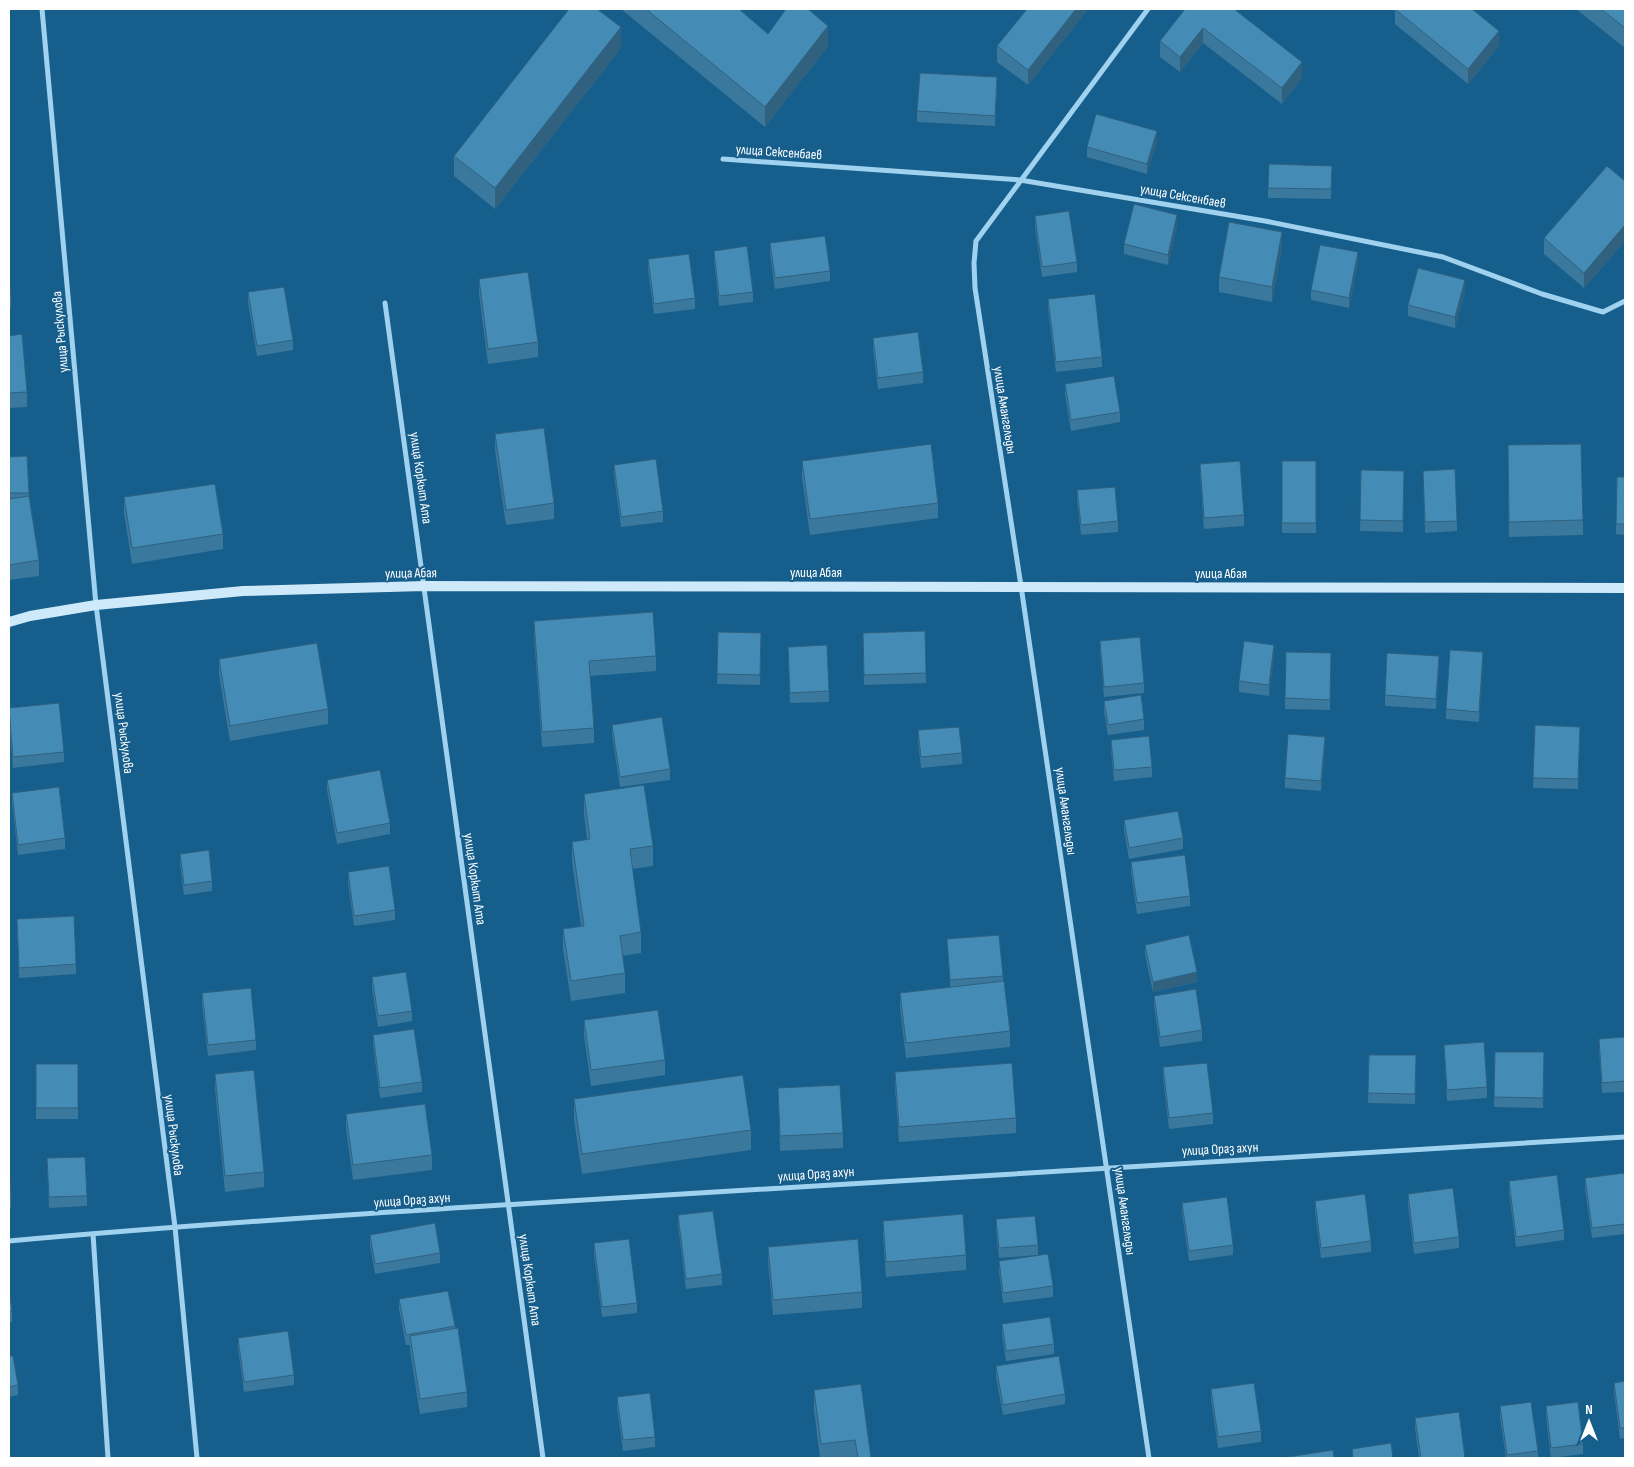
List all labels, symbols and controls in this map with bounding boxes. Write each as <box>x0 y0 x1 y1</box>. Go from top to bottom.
street label: улица Сексенбаев <box>735 140 823 164</box>
street label: улица Сексенбаев <box>1139 180 1227 212</box>
street label: улица Рыскулова <box>48 291 72 373</box>
street label: улица Амангельды <box>990 365 1020 455</box>
street label: улица Коркыт Ата <box>406 431 436 525</box>
street label: улица Абая <box>385 564 437 582</box>
street label: улица Абая <box>790 564 842 581</box>
street label: улица Абая <box>1195 565 1247 582</box>
street label: улица Рыскулова <box>111 691 137 775</box>
street label: улица Амангельды <box>1051 766 1081 856</box>
street label: улица Коркыт Ата <box>460 832 490 926</box>
street label: улица Рыскулова <box>161 1093 187 1177</box>
street label: улица Ораз ахун <box>1181 1138 1259 1159</box>
street label: улица Ораз ахун <box>777 1163 855 1185</box>
street label: улица Амангельды <box>1110 1166 1140 1256</box>
street label: улица Ораз ахун <box>373 1189 451 1211</box>
street label: улица Коркыт Ата <box>515 1233 545 1327</box>
north arrow <box>1564 1397 1614 1447</box>
text: N <box>1585 1401 1593 1418</box>

